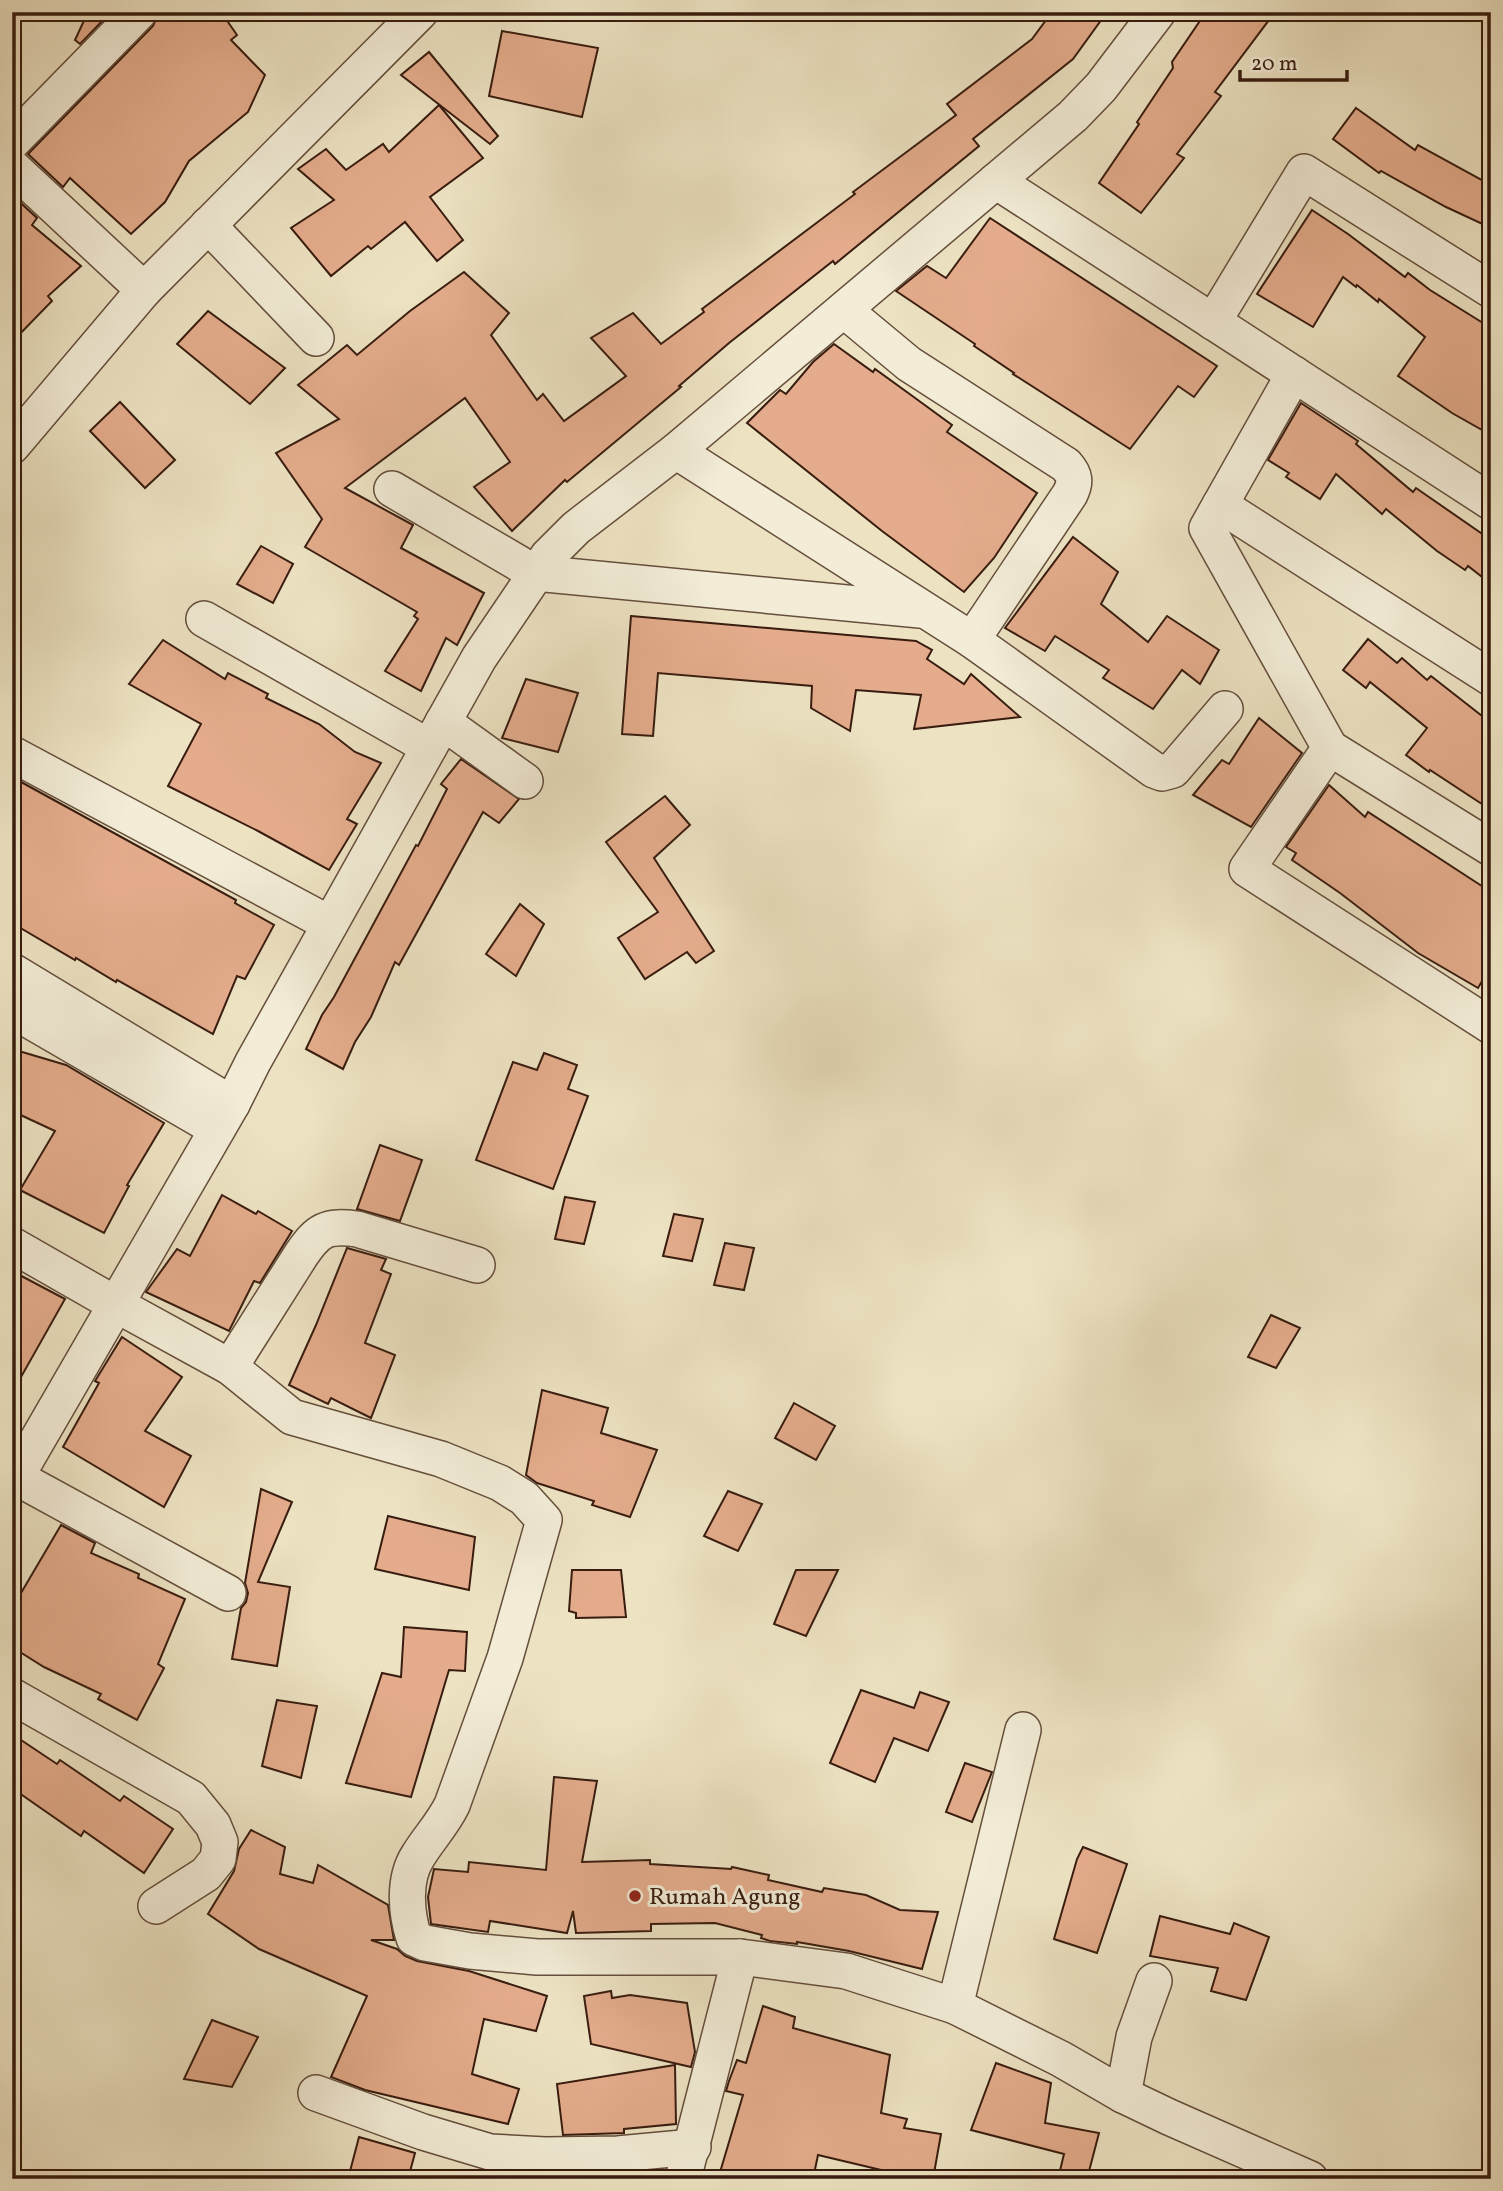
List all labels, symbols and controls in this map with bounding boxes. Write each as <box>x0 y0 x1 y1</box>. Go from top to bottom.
scale bar <box>1240 38 1347 82</box>
text: 20 m <box>1251 50 1297 79</box>
place label: Rumah Agung <box>649 1881 801 1915</box>
marker: Rumah Agung <box>627 1888 643 1904</box>

